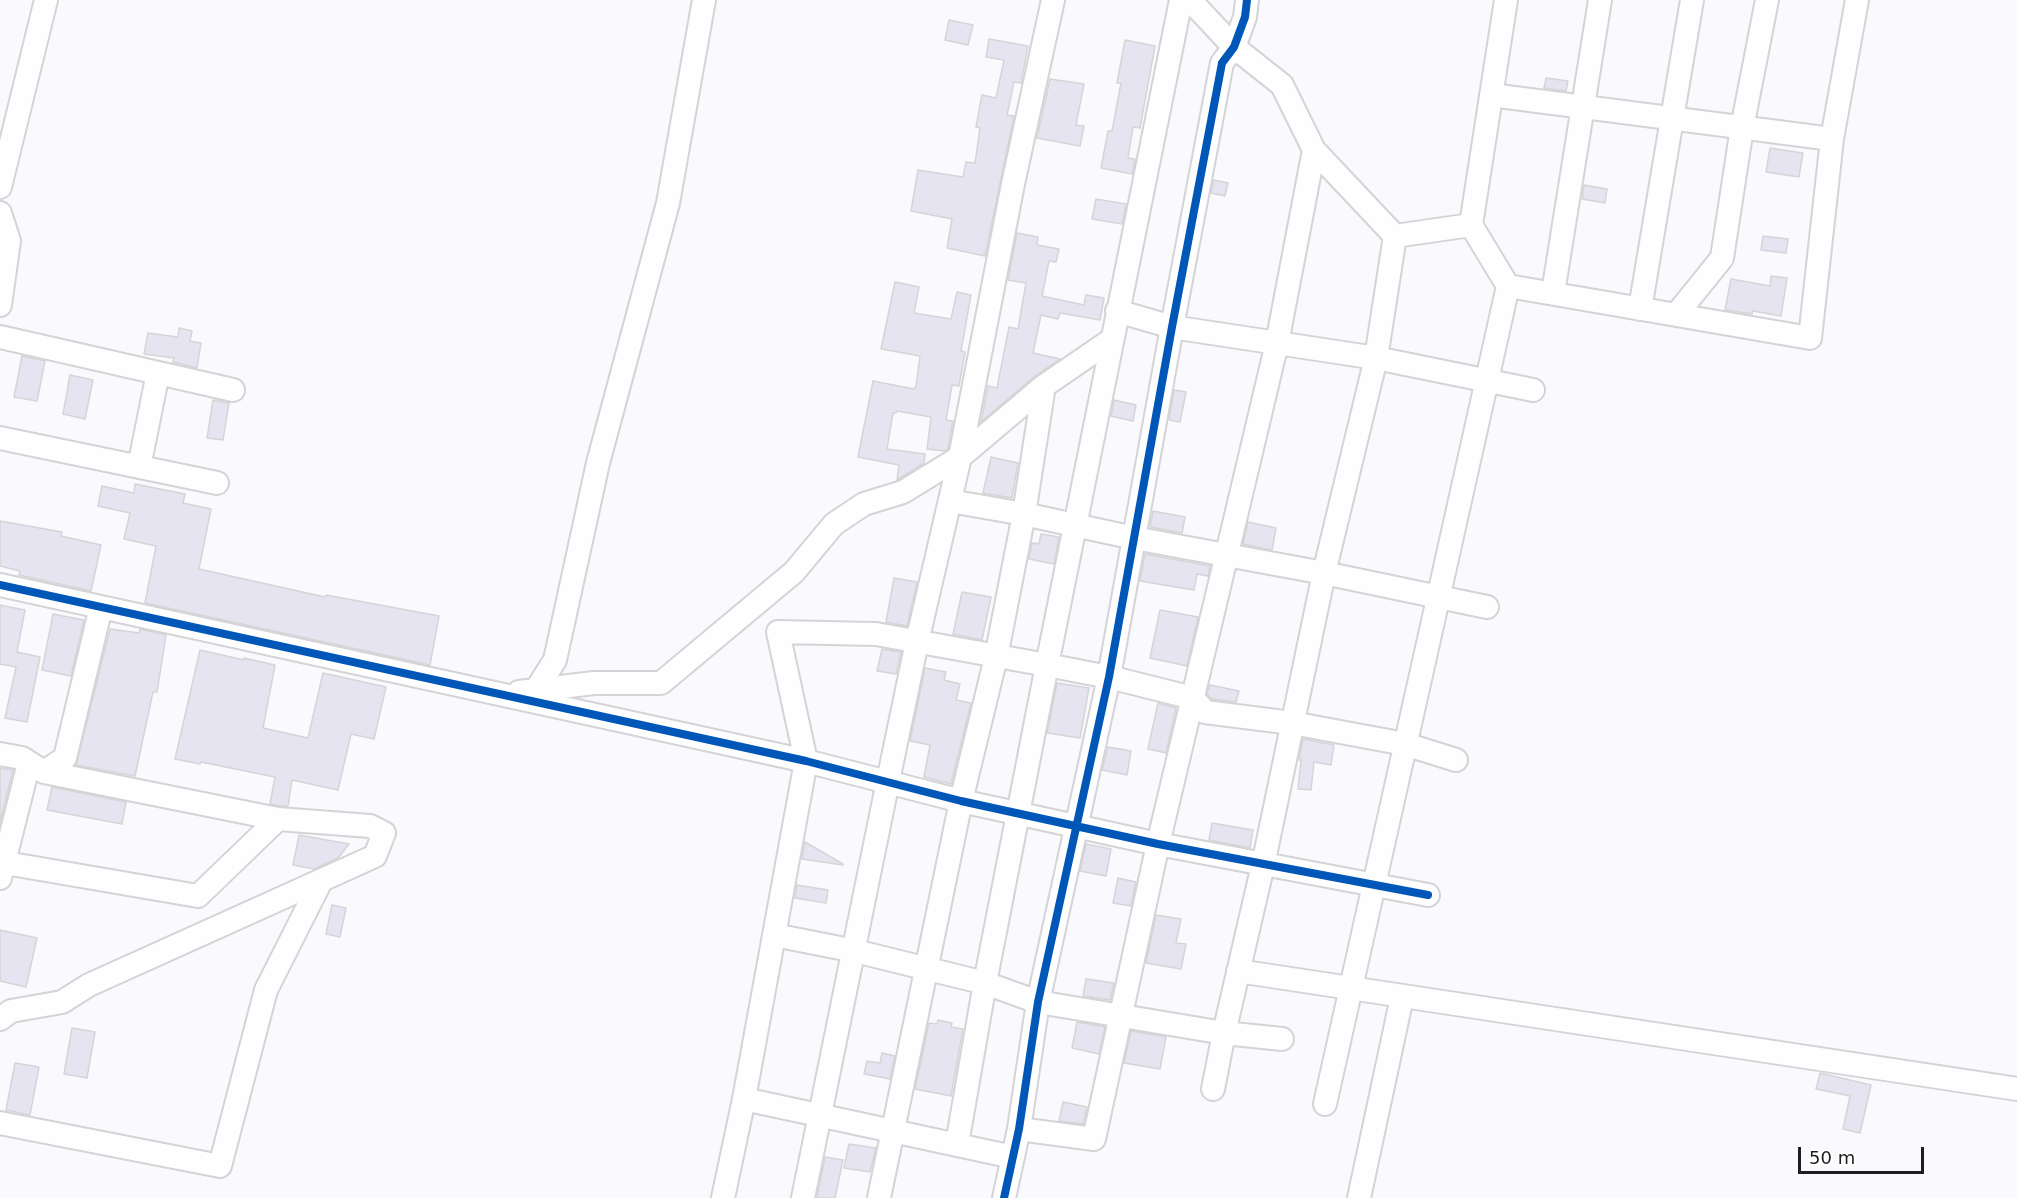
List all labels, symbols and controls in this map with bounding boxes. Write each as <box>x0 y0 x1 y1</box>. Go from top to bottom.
scale bar <box>1801 1135 1927 1173</box>
text: 50 m <box>1809 1147 1855 1168</box>

